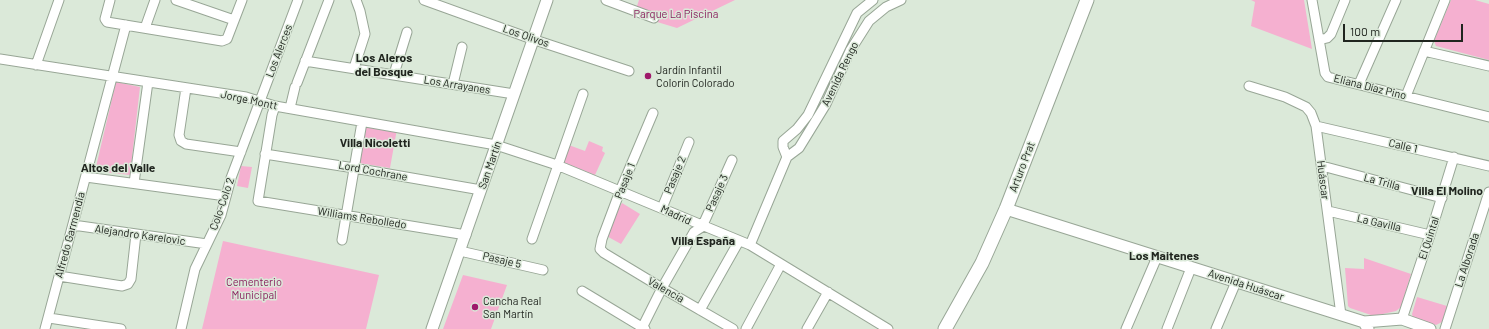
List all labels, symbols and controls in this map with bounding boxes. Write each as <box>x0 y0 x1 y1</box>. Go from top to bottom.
park label: Parque La Piscina <box>634 7 718 21</box>
scale bar <box>1345 16 1465 42</box>
street label: Los Olivos <box>501 22 551 50</box>
street label: Los Alerces <box>263 23 295 79</box>
text: 100 m <box>1350 24 1380 38</box>
street label: Avenida Rengo <box>819 40 861 108</box>
district label: Los Aleros del Bosque <box>355 51 413 79</box>
place label: Jardín Infantil Colorín Colorado <box>656 63 734 89</box>
marker: Jardín Infantil Colorín Colorado <box>643 71 653 81</box>
street label: Eliana Díaz Pino <box>1332 72 1408 102</box>
street label: Los Arrayanes <box>423 73 491 97</box>
street label: Jorge Montt <box>219 88 279 112</box>
district label: Villa Nicoletti <box>340 136 410 150</box>
street label: Calle 1 <box>1387 136 1419 156</box>
street label: San Martín <box>476 139 504 191</box>
street label: Arturo Prat <box>1006 140 1038 194</box>
street label: Pasaje 2 <box>661 154 689 196</box>
street label: Lord Cochrane <box>337 158 409 184</box>
street label: Huáscar <box>1314 160 1332 200</box>
district label: Altos del Valle <box>81 161 155 175</box>
street label: Pasaje 1 <box>612 161 638 201</box>
street label: La Trilla <box>1362 171 1402 193</box>
street label: Pasaje 3 <box>703 172 731 214</box>
street label: Colo-Colo 2 <box>207 176 237 232</box>
district label: Villa El Molino <box>1411 184 1483 198</box>
street label: Alfredo Garmendia <box>52 191 88 279</box>
street label: Madrid <box>659 202 693 228</box>
street label: Williams Rebolledo <box>317 204 407 232</box>
street label: La Gavilla <box>1356 212 1402 234</box>
street label: El Quintal <box>1416 215 1442 261</box>
street label: Alejandro Karelovic <box>94 222 186 248</box>
street label: La Alborada <box>1452 231 1482 289</box>
district label: Villa España <box>671 234 735 248</box>
street label: Pasaje 5 <box>481 249 523 271</box>
district label: Los Maitenes <box>1129 249 1199 263</box>
street label: Avenida Huáscar <box>1206 266 1286 304</box>
street label: Valencia <box>645 274 687 306</box>
park label: Cementerio Municipal <box>226 275 282 301</box>
place label: Cancha Real San Martín <box>483 294 541 320</box>
marker: Cancha Real San Martín <box>470 302 480 312</box>

